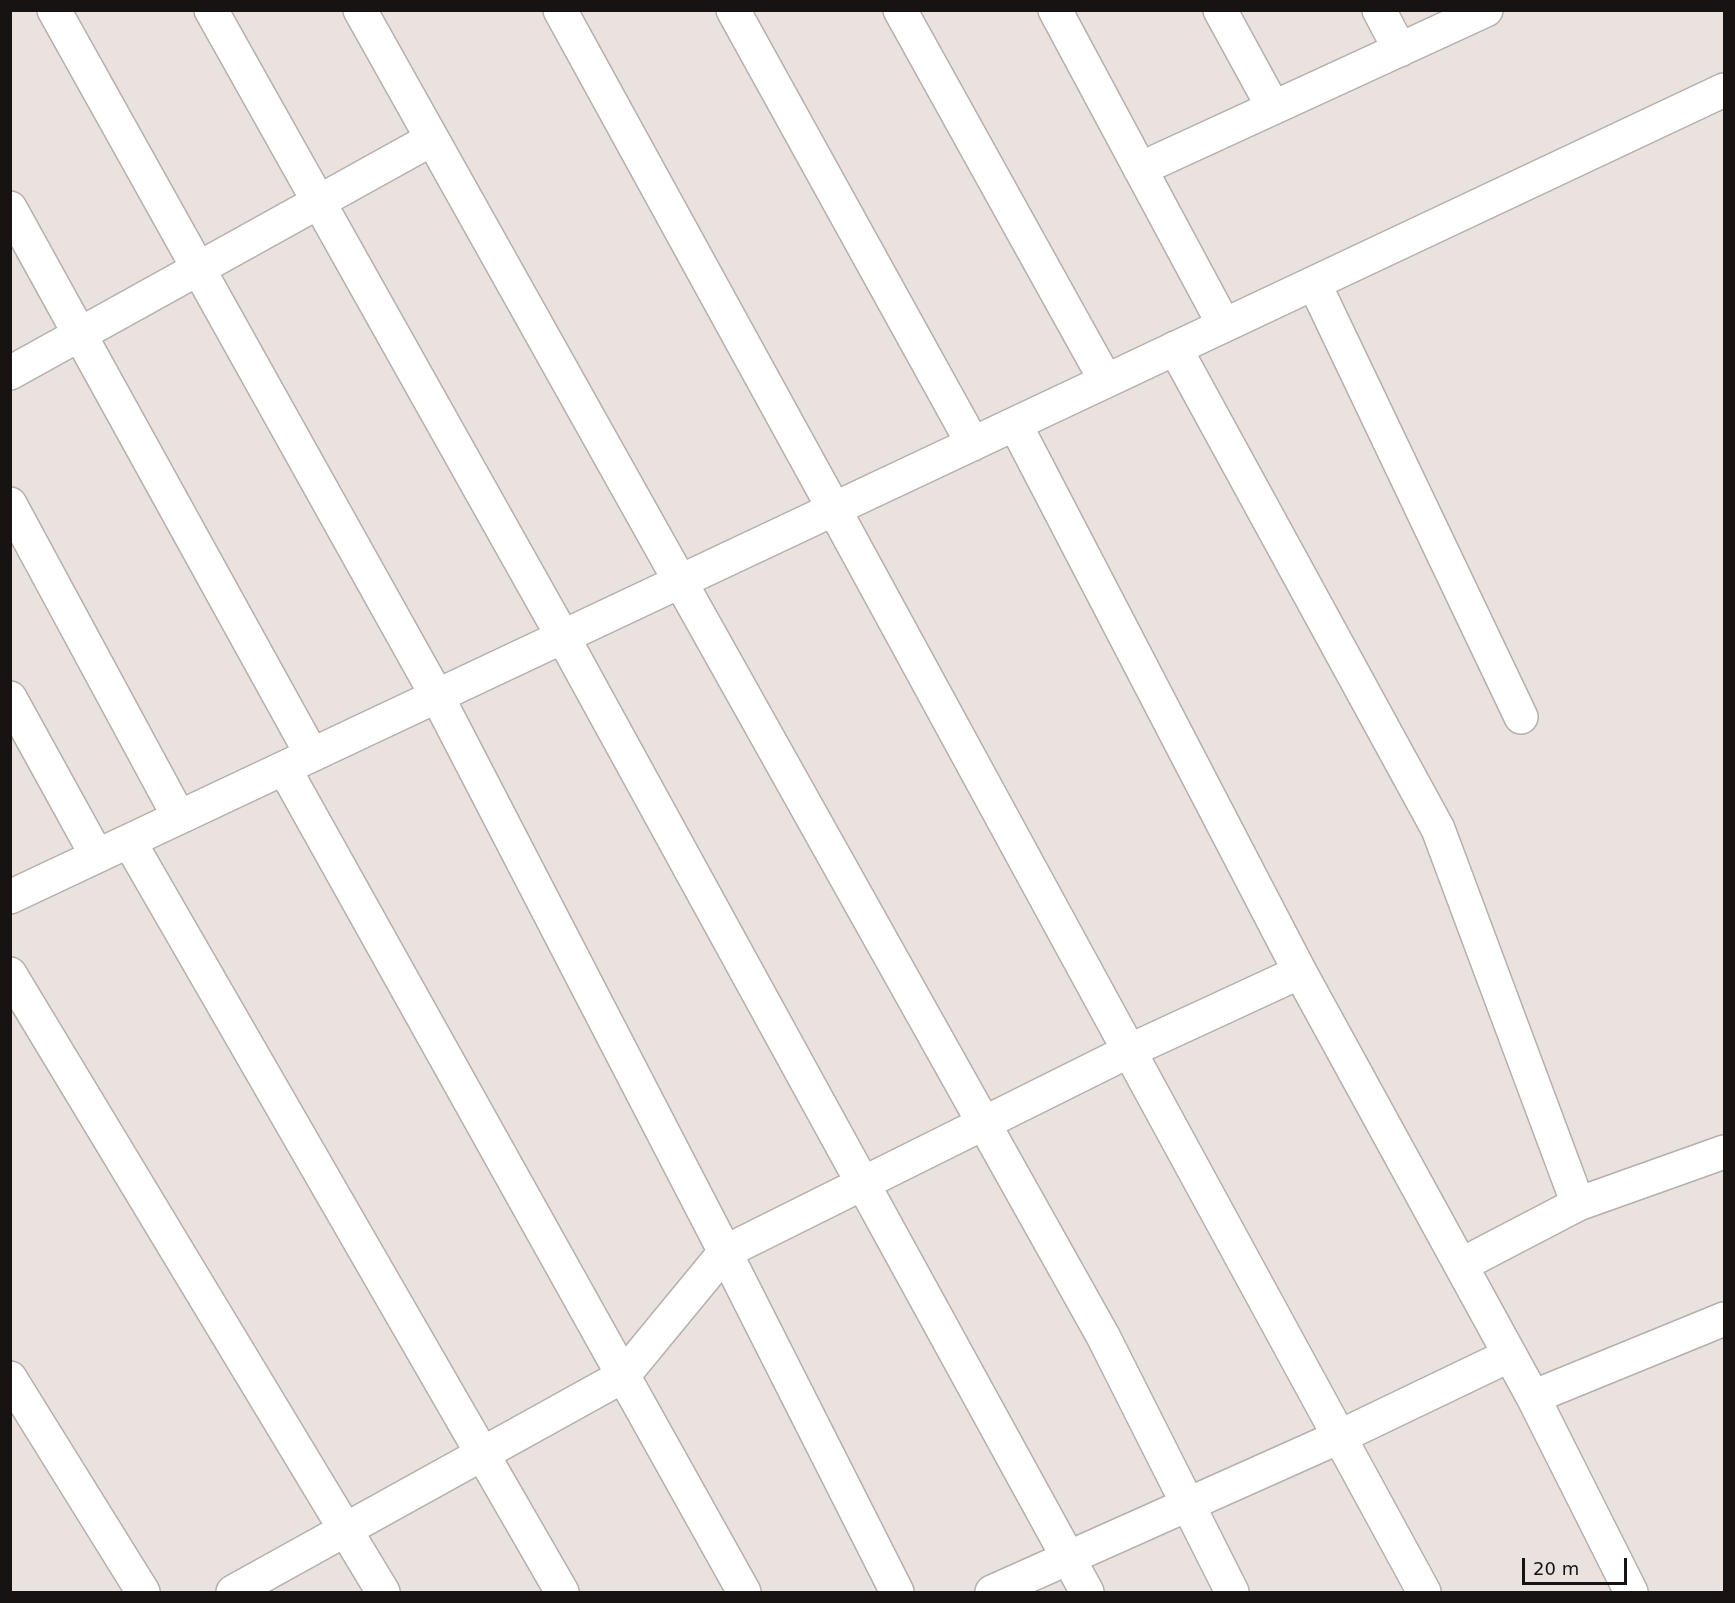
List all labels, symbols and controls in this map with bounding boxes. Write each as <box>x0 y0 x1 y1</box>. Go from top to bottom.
scale bar <box>1525 1546 1630 1584</box>
text: 20 m <box>1533 1558 1579 1579</box>

